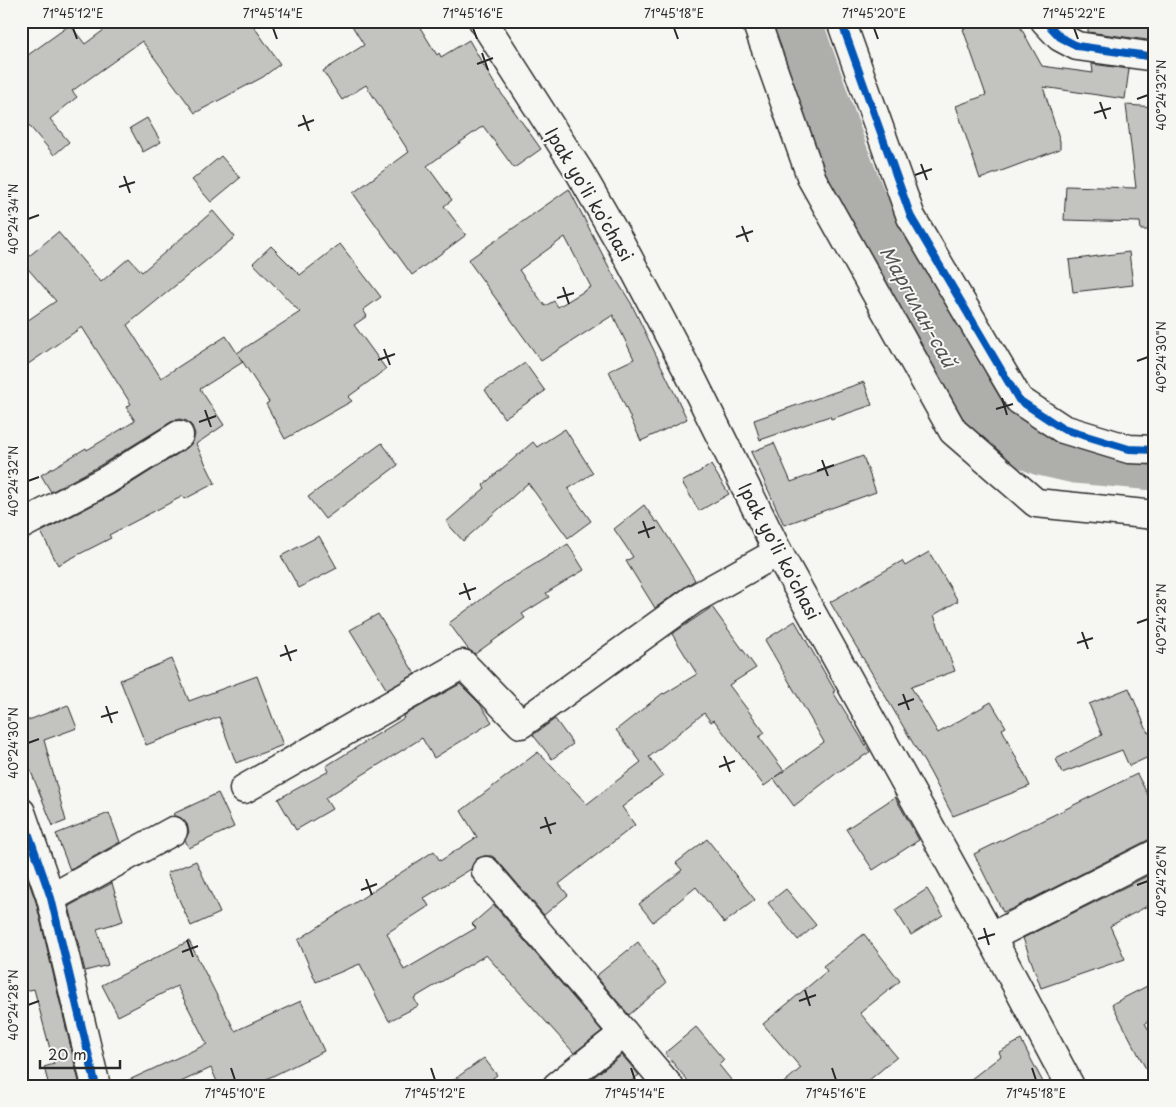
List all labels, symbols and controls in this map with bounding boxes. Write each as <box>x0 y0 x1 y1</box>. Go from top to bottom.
text: 71°45'12"E <box>43 4 103 22</box>
text: 71°45'14"E <box>243 4 303 22</box>
text: 71°45'16"E <box>443 4 503 22</box>
text: 71°45'18"E <box>644 4 704 22</box>
text: 71°45'20"E <box>842 4 906 22</box>
text: 71°45'22"E <box>1042 4 1106 22</box>
text: 40°24'32"N <box>1152 60 1170 130</box>
street label: Ipak yo'li ko'chasi <box>539 122 641 266</box>
text: 40°24'34"N <box>4 184 22 254</box>
water label: Маргилан-сай <box>874 240 965 374</box>
text: 40°24'30"N <box>1152 321 1170 393</box>
text: 40°24'32"N <box>4 446 22 516</box>
street label: Ipak yo'li ko'chasi <box>732 477 828 625</box>
text: 40°24'28"N <box>1152 583 1170 655</box>
text: 40°24'30"N <box>4 707 22 779</box>
text: 40°24'26"N <box>1152 845 1170 917</box>
text: 40°24'28"N <box>4 969 22 1041</box>
scale bar <box>40 1037 120 1069</box>
text: 20 m <box>48 1042 87 1065</box>
text: 71°45'10"E <box>204 1084 266 1102</box>
text: 71°45'12"E <box>405 1084 465 1102</box>
text: 71°45'14"E <box>605 1084 665 1102</box>
text: 71°45'16"E <box>806 1084 866 1102</box>
text: 71°45'18"E <box>1006 1084 1066 1102</box>

